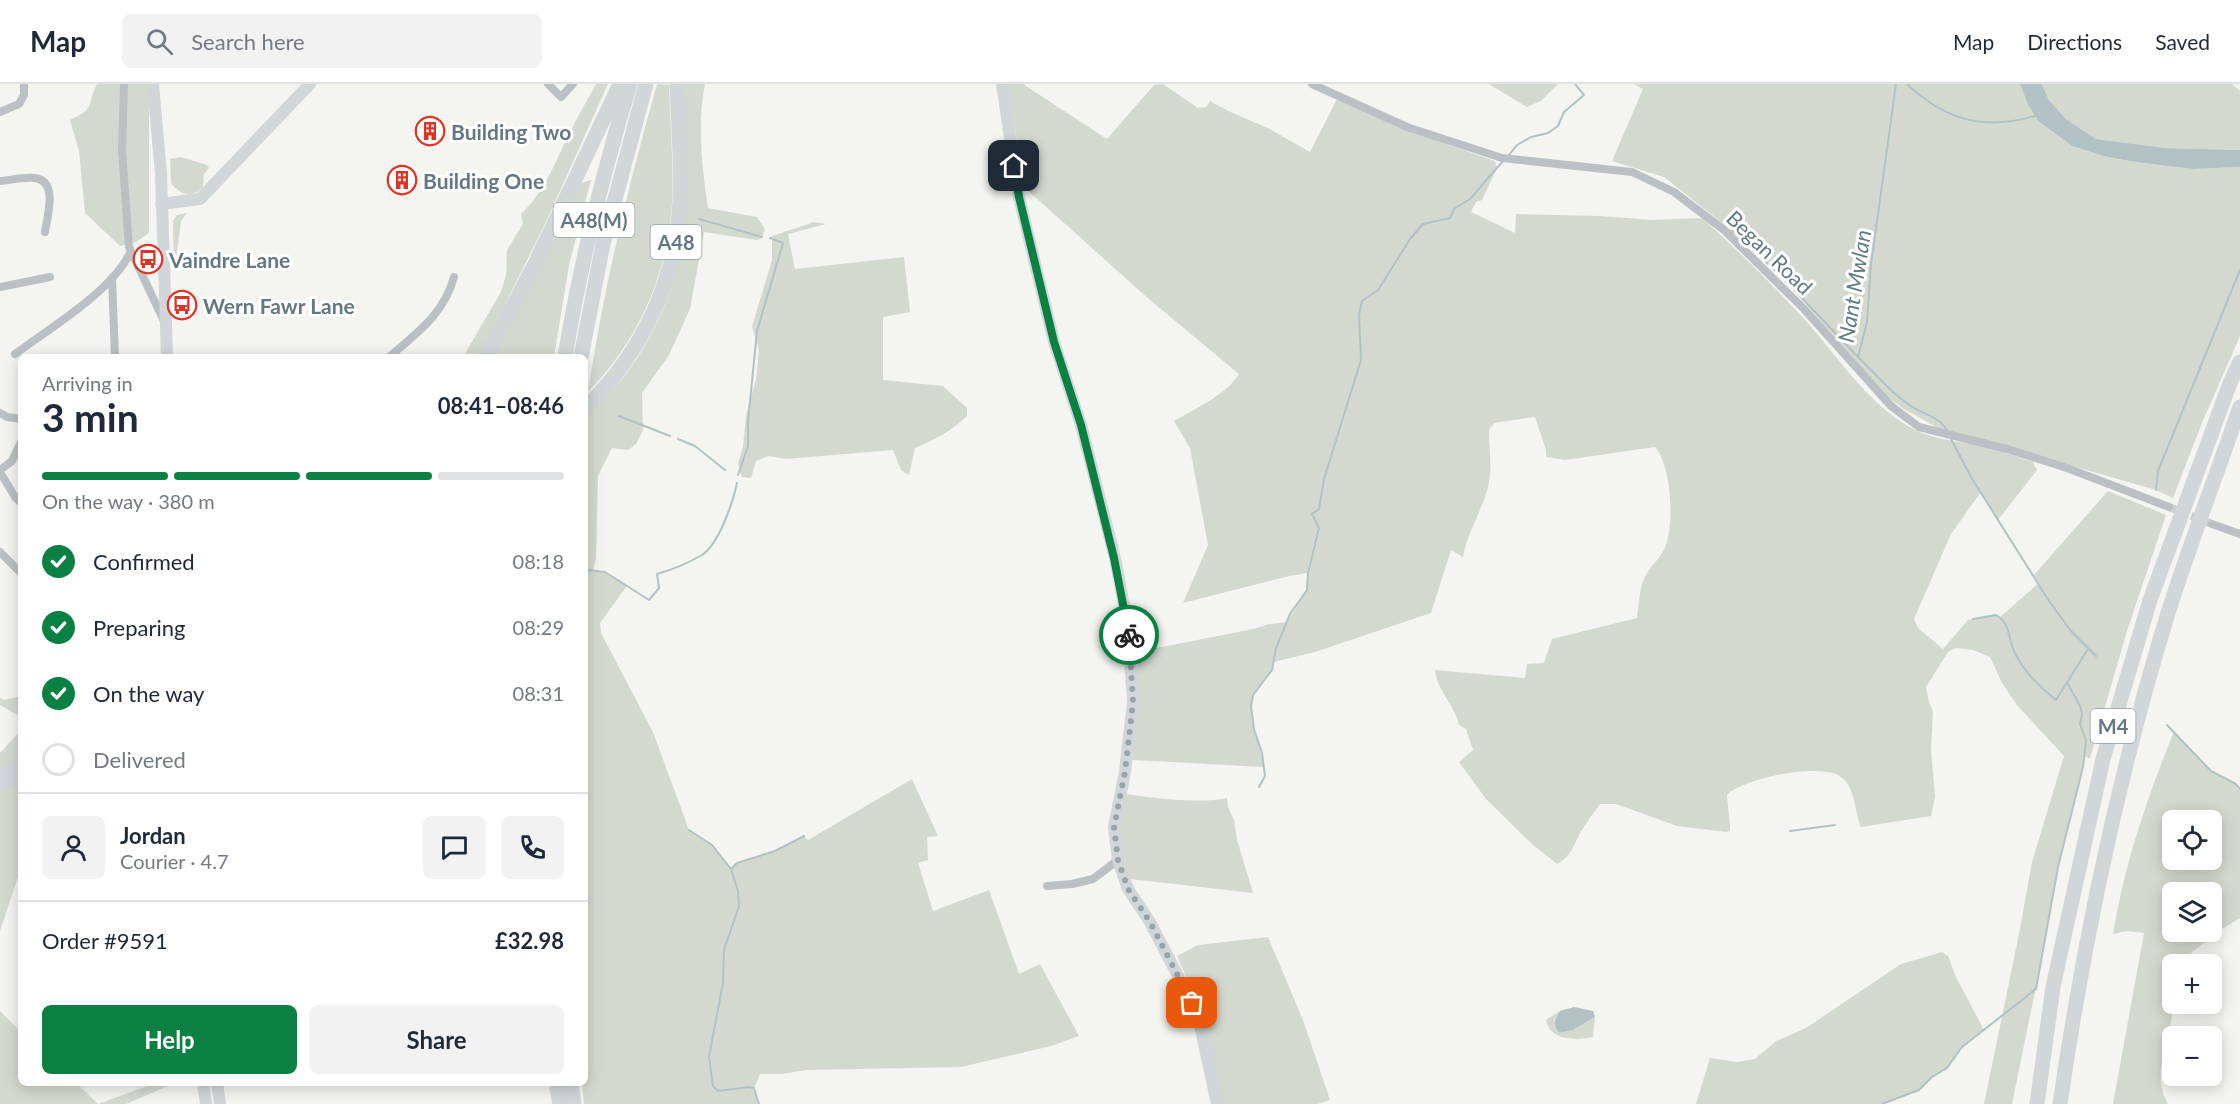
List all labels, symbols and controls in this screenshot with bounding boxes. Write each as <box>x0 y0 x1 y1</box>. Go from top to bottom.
search box <box>122 14 542 68</box>
text: Map <box>30 24 86 58</box>
icon: search <box>143 25 176 58</box>
text: Search here <box>191 28 305 55</box>
text: Map <box>1953 29 1994 54</box>
text: Directions <box>2027 29 2122 54</box>
text: Saved <box>2155 29 2210 54</box>
building icon: Building Two <box>414 115 446 147</box>
place label: Building Two <box>451 119 571 144</box>
pin <box>988 140 1039 191</box>
icon: home <box>997 149 1030 182</box>
building icon: Building One <box>386 164 418 196</box>
place label: Building One <box>423 168 544 193</box>
road number: A48(M) <box>554 203 634 237</box>
street label: Began Road <box>1722 205 1818 299</box>
road number: A48 <box>650 225 702 259</box>
water label: Nant Mwlan <box>1832 228 1876 344</box>
bus stop icon: Vaindre Lane <box>132 243 164 275</box>
place label: Vaindre Lane <box>168 247 290 272</box>
bus stop icon: Wern Fawr Lane <box>166 289 198 321</box>
place label: Wern Fawr Lane <box>203 293 355 318</box>
text: Arriving in <box>42 371 133 395</box>
text: 08:41–08:46 <box>438 392 564 419</box>
text: 3 min <box>42 394 139 440</box>
text: On the way · 380 m <box>42 489 215 513</box>
icon: check <box>42 545 75 578</box>
text: Confirmed <box>93 548 195 575</box>
text: 08:18 <box>513 549 564 573</box>
courier <box>1099 605 1159 665</box>
icon: check <box>42 611 75 644</box>
text: Preparing <box>93 614 185 641</box>
text: 08:29 <box>513 615 564 639</box>
icon: bike <box>1113 619 1146 652</box>
icon: check <box>42 677 75 710</box>
text: On the way <box>93 680 204 707</box>
text: 08:31 <box>513 681 564 705</box>
road number: M4 <box>2090 709 2136 743</box>
text: Delivered <box>93 746 186 773</box>
map controls <box>2162 810 2222 1086</box>
button: locate <box>2162 810 2222 870</box>
button: person <box>42 816 105 879</box>
button: chat <box>423 816 486 879</box>
button: phone <box>501 816 564 879</box>
text: Jordan <box>120 822 186 849</box>
text: Courier · 4.7 <box>120 849 229 873</box>
button: layers <box>2162 882 2222 942</box>
text: Order #9591 <box>42 927 168 954</box>
text: £32.98 <box>495 927 564 954</box>
button: + <box>2162 954 2222 1014</box>
pin <box>1166 977 1217 1028</box>
icon: bag <box>1175 986 1208 1019</box>
button: Help <box>42 1005 297 1074</box>
button: Share <box>309 1005 564 1074</box>
button: − <box>2162 1026 2222 1086</box>

